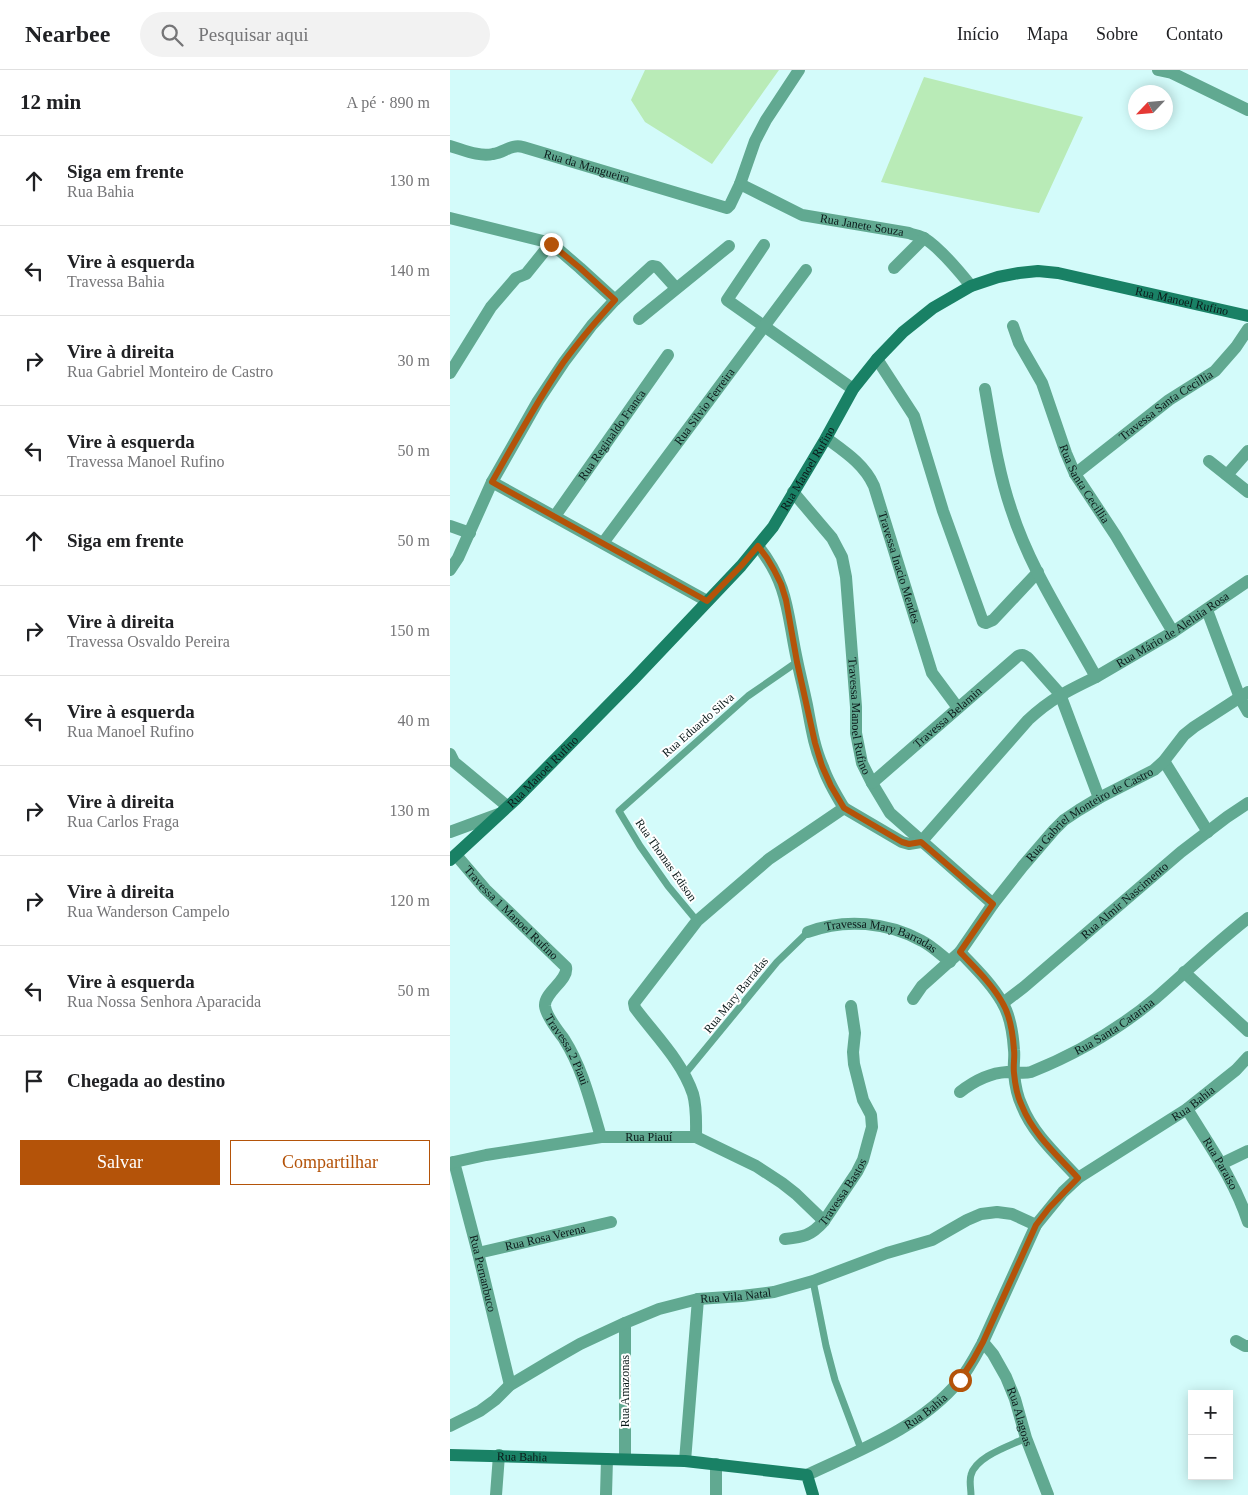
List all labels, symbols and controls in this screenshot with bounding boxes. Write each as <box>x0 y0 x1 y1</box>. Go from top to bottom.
search box <box>140 12 490 57</box>
text: Nearbee <box>25 21 110 47</box>
icon: search <box>158 21 186 49</box>
text: Pesquisar aqui <box>198 24 309 45</box>
text: Início <box>957 24 999 44</box>
text: Mapa <box>1027 24 1068 44</box>
text: Sobre <box>1096 24 1138 44</box>
text: Contato <box>1166 24 1223 44</box>
north arrow <box>1128 85 1173 130</box>
text: 12 min <box>20 90 81 114</box>
text: A pé · 890 m <box>346 94 430 111</box>
street label: Rua da Mangueira <box>542 147 632 186</box>
text: Siga em frente <box>67 161 184 182</box>
icon: ahead <box>20 167 48 195</box>
text: 130 m <box>390 172 430 189</box>
text: Rua Bahia <box>67 183 134 200</box>
street label: Rua Janete Souza <box>819 211 905 239</box>
route end <box>540 233 563 256</box>
text: Vire à esquerda <box>67 251 195 272</box>
icon: left <box>20 257 48 285</box>
text: 140 m <box>390 262 430 279</box>
text: Travessa Bahia <box>67 273 165 290</box>
street label: Rua Manoel Rufino <box>1134 284 1230 318</box>
text: Vire à direita <box>67 341 174 362</box>
icon: right <box>20 347 48 375</box>
text: 30 m <box>398 352 430 369</box>
text: Rua Gabriel Monteiro de Castro <box>67 363 273 380</box>
street label: Rua Silvio Ferreira <box>671 365 738 448</box>
street label: Travessa Santa Cecillia <box>1116 367 1216 444</box>
street label: Rua Reginaldo Franca <box>575 386 649 483</box>
street label: Rua Manoel Rufino <box>777 424 838 513</box>
text: Vire à esquerda <box>67 431 195 452</box>
icon: left <box>20 437 48 465</box>
text: 50 m <box>398 442 430 459</box>
street label: Rua Santa Cecillia <box>1057 442 1113 527</box>
text: Travessa Manoel Rufino <box>67 453 225 470</box>
street label: Travessa Inacio Mendes <box>875 510 923 625</box>
icon: ahead <box>20 527 48 555</box>
text: Siga em frente <box>67 530 184 551</box>
text: 50 m <box>398 532 430 549</box>
street label: Rua Mário de Aleluia Rosa <box>1114 589 1232 671</box>
text: Vire à direita <box>67 611 174 632</box>
icon: right <box>20 617 48 645</box>
text: 150 m <box>390 622 430 639</box>
text: Travessa Osvaldo Pereira <box>67 633 230 650</box>
street label: Travessa Manoel Rufino <box>845 657 874 777</box>
street label: Travessa Belamin <box>910 684 984 751</box>
street label: Rua Eduardo Silva <box>659 690 737 760</box>
text: Vire à esquerda <box>67 701 195 722</box>
icon: left <box>20 707 48 735</box>
text: 40 m <box>398 712 430 729</box>
text: Rua Manoel Rufino <box>67 723 194 740</box>
street label: Rua Manoel Rufino <box>504 733 581 811</box>
street label: Rua Gabriel Monteiro de Castro <box>1023 765 1156 864</box>
text: Vire à direita <box>67 791 174 812</box>
icon: right <box>20 797 48 825</box>
text: 130 m <box>390 802 430 819</box>
text: Rua Carlos Fraga <box>67 813 179 830</box>
street label: Rua Thomas Edison <box>632 816 700 904</box>
street label: Rua Almir Nascimento <box>1078 859 1171 942</box>
street label: Travessa 1 Manoel Rufino <box>461 863 561 963</box>
text: Vire à direita <box>67 881 174 902</box>
icon: right <box>20 887 48 915</box>
text: 120 m <box>390 892 430 909</box>
text: Rua Wanderson Campelo <box>67 903 230 920</box>
street label: Travessa Mary Barradas <box>823 917 940 956</box>
street label: Rua Mary Barradas <box>701 954 771 1036</box>
text: Vire à esquerda <box>67 971 195 992</box>
icon: left <box>20 977 48 1005</box>
text: 50 m <box>398 982 430 999</box>
text: Rua Nossa Senhora Aparacida <box>67 993 261 1010</box>
street label: Rua Santa Catarina <box>1072 995 1158 1058</box>
street label: Travessa 2 Piaui <box>542 1012 592 1087</box>
icon: arrive <box>20 1067 48 1095</box>
text: Chegada ao destino <box>67 1070 225 1091</box>
street label: Rua Bahia <box>1169 1082 1218 1124</box>
street label: Rua Piauí <box>625 1130 673 1144</box>
street label: Rua Paraíso <box>1200 1135 1241 1192</box>
button: Salvar <box>20 1140 220 1185</box>
button: Compartilhar <box>230 1140 430 1185</box>
street label: Travessa Bastos <box>816 1156 870 1229</box>
street label: Rua Rosa Verena <box>503 1221 588 1254</box>
street label: Rua Pernanbuco <box>466 1233 499 1313</box>
street label: Rua Vila Natal <box>700 1285 773 1306</box>
street label: Rua Amazonas <box>618 1355 632 1427</box>
route start <box>949 1369 972 1392</box>
street label: Rua Alagoas <box>1004 1385 1036 1448</box>
street label: Rua Bahia <box>902 1390 951 1432</box>
map controls <box>1188 1390 1233 1480</box>
button: + <box>1188 1390 1233 1435</box>
button: − <box>1188 1435 1233 1480</box>
street label: Rua Bahia <box>497 1449 548 1464</box>

